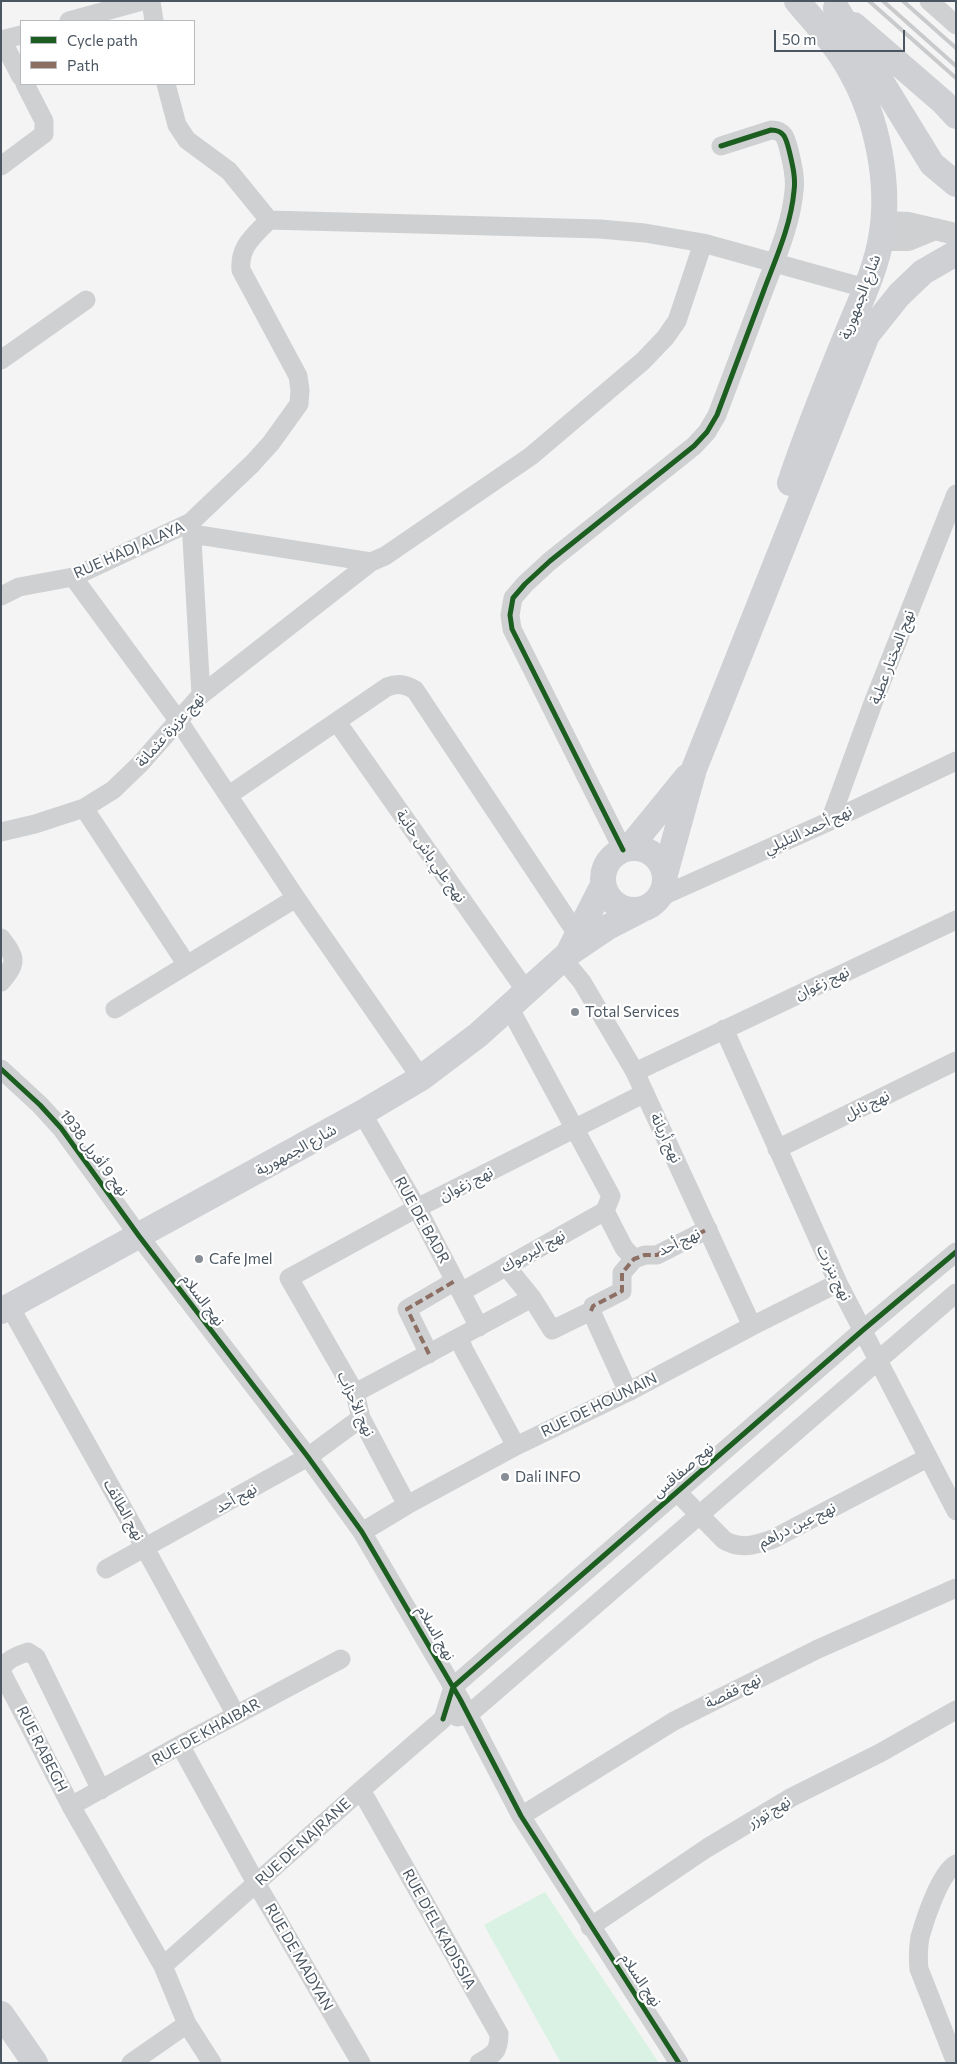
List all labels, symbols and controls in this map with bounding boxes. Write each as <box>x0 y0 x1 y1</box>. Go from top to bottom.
legend <box>20 20 195 85</box>
scale bar <box>777 20 908 52</box>
text: 50 m <box>782 30 816 48</box>
text: Cycle path <box>67 31 138 49</box>
text: Path <box>67 56 99 74</box>
street label: شارع الجمهورية <box>836 252 884 342</box>
street label: RUE HADJ ALAYA <box>71 518 187 582</box>
street label: نهج المختار عطية <box>866 607 918 707</box>
street label: نهج عزيزة عثمانة <box>132 689 208 771</box>
street label: نهج أحمد التليلي <box>761 802 855 858</box>
street label: نهج علي باش حانبة <box>392 806 470 906</box>
street label: نهج زغوان <box>792 963 852 1003</box>
place label: Total Services <box>585 1003 679 1021</box>
marker: Total Services <box>569 1006 581 1018</box>
street label: نهج نابل <box>842 1086 892 1124</box>
street label: نهج 9 أفريل 1938 <box>56 1106 132 1200</box>
street label: نهج أريانة <box>647 1110 685 1166</box>
street label: شارع الجمهورية <box>253 1120 339 1180</box>
street label: نهج زغوان <box>436 1163 496 1205</box>
street label: RUE DE BADR <box>391 1173 453 1267</box>
street label: نهج أحد <box>655 1224 703 1260</box>
street label: نهج اليرموك <box>498 1226 568 1276</box>
street label: نهج بنزرت <box>813 1242 855 1304</box>
place label: Cafe Jmel <box>209 1250 273 1268</box>
marker: Cafe Jmel <box>193 1253 205 1265</box>
street label: نهج السلام <box>178 1270 228 1330</box>
street label: نهج الأحزاب <box>334 1369 378 1439</box>
street label: RUE DE HOUNAIN <box>538 1369 660 1441</box>
street label: نهج صفاقس <box>649 1438 717 1502</box>
place label: Dali INFO <box>515 1468 581 1486</box>
marker: Dali INFO <box>499 1471 511 1483</box>
street label: نهج الطائف <box>100 1476 148 1544</box>
street label: نهج أحد <box>212 1479 260 1517</box>
street label: نهج عين دراهم <box>755 1498 839 1552</box>
street label: نهج السلام <box>413 1602 459 1664</box>
street label: نهج قفصة <box>702 1670 764 1712</box>
street label: RUE DE KHAIBAR <box>149 1695 263 1769</box>
street label: RUE RABEGH <box>13 1703 71 1795</box>
street label: نهج توزر <box>744 1792 794 1832</box>
street label: RUE DE NAJRANE <box>252 1795 354 1889</box>
street label: RUE D'EL KADISSIA <box>398 1866 480 1992</box>
street label: RUE DE MADYAN <box>261 1900 337 2014</box>
street label: نهج السلام <box>617 1950 665 2010</box>

